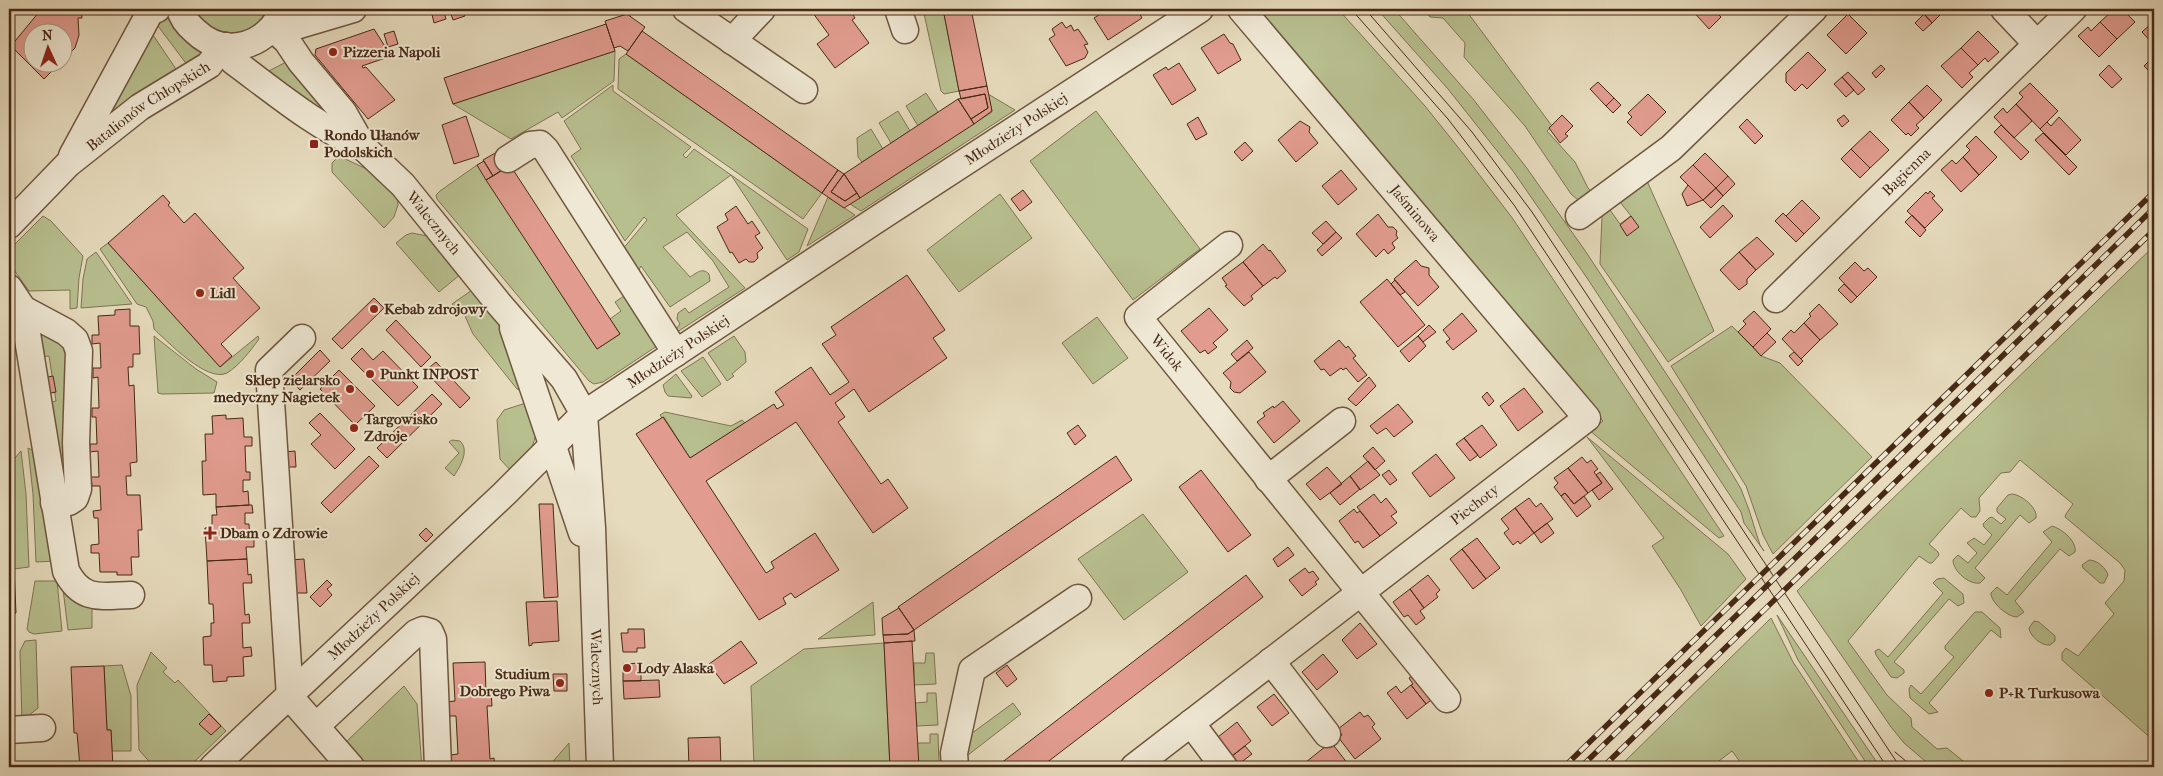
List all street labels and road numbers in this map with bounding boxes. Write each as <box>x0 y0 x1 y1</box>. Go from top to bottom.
street label: Batalionów Chłopskich <box>83 57 214 155</box>
street label: Młodzieży Polskiej <box>961 89 1071 169</box>
street label: Bagienna <box>1878 143 1935 200</box>
street label: Jaśminowa <box>1385 180 1445 246</box>
street label: Walecznych <box>402 187 465 259</box>
street label: Młodzieży Polskiej <box>623 311 733 392</box>
street label: Widok <box>1146 330 1187 375</box>
street label: Piechoty <box>1447 480 1503 529</box>
street label: Młodzieży Polskiej <box>324 569 423 664</box>
street label: Walecznych <box>586 628 607 706</box>

